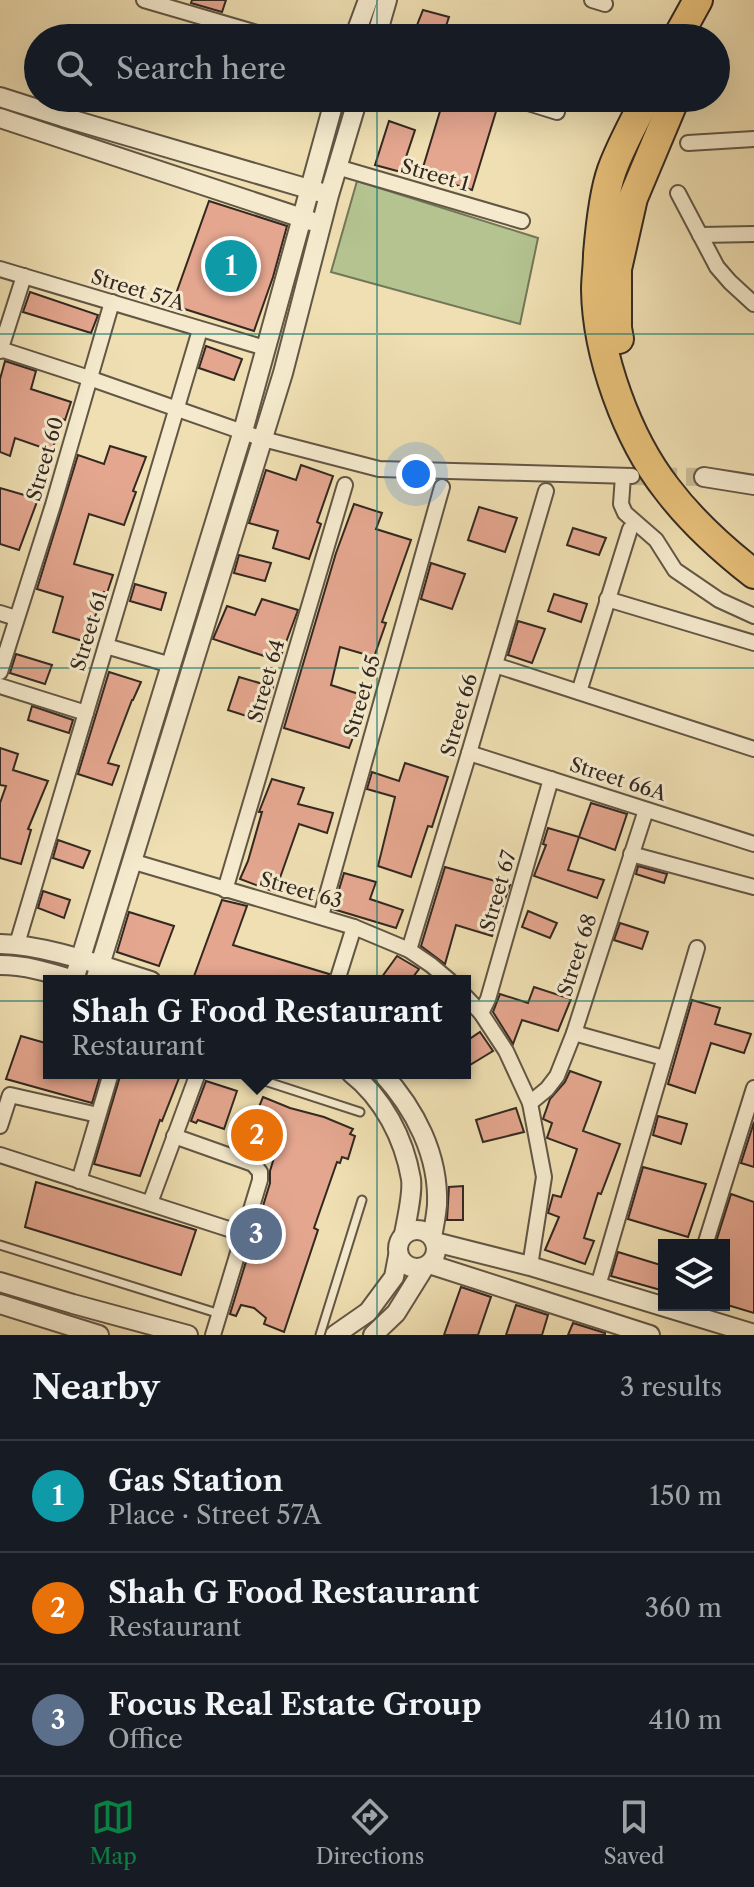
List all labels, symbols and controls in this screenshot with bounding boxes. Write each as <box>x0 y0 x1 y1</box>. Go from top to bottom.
search box <box>24 24 730 112</box>
icon: search <box>52 46 96 90</box>
text: Search here <box>116 50 286 87</box>
street label: Street 1 <box>398 154 473 196</box>
pin: 1 <box>205 236 257 296</box>
street label: Street 57A <box>88 264 189 316</box>
street label: Street 60 <box>22 414 68 504</box>
your location <box>396 454 436 494</box>
street label: Street 61 <box>66 588 113 674</box>
street label: Street 64 <box>243 637 289 725</box>
street label: Street 65 <box>339 652 385 740</box>
street label: Street 66 <box>436 671 482 759</box>
street label: Street 66A <box>567 752 671 806</box>
street label: Street 67 <box>475 848 521 934</box>
street label: Street 63 <box>257 867 345 913</box>
street label: Street 68 <box>552 911 602 999</box>
popup <box>43 975 471 1079</box>
text: Shah G Food Restaurant <box>71 993 443 1030</box>
text: Restaurant <box>71 1030 205 1062</box>
pin: 2 <box>231 1105 283 1165</box>
pin: 3 <box>230 1204 282 1264</box>
map controls <box>658 1239 730 1311</box>
button: layers <box>658 1239 730 1311</box>
text: Nearby <box>32 1366 160 1408</box>
text: 3 results <box>620 1371 722 1403</box>
text: Gas Station <box>108 1462 283 1499</box>
text: 1 <box>52 1480 64 1512</box>
text: 150 m <box>649 1480 722 1512</box>
text: Place · Street 57A <box>108 1499 322 1531</box>
text: Shah G Food Restaurant <box>108 1574 479 1611</box>
text: 2 <box>50 1592 66 1624</box>
text: 360 m <box>645 1592 722 1624</box>
text: Restaurant <box>108 1611 242 1643</box>
text: Focus Real Estate Group <box>108 1686 482 1723</box>
text: 3 <box>51 1704 65 1736</box>
text: 410 m <box>648 1704 722 1736</box>
text: Office <box>108 1723 183 1755</box>
tab: Map <box>89 1795 137 1870</box>
tab: Directions <box>316 1795 424 1870</box>
tab: Saved <box>603 1795 664 1870</box>

